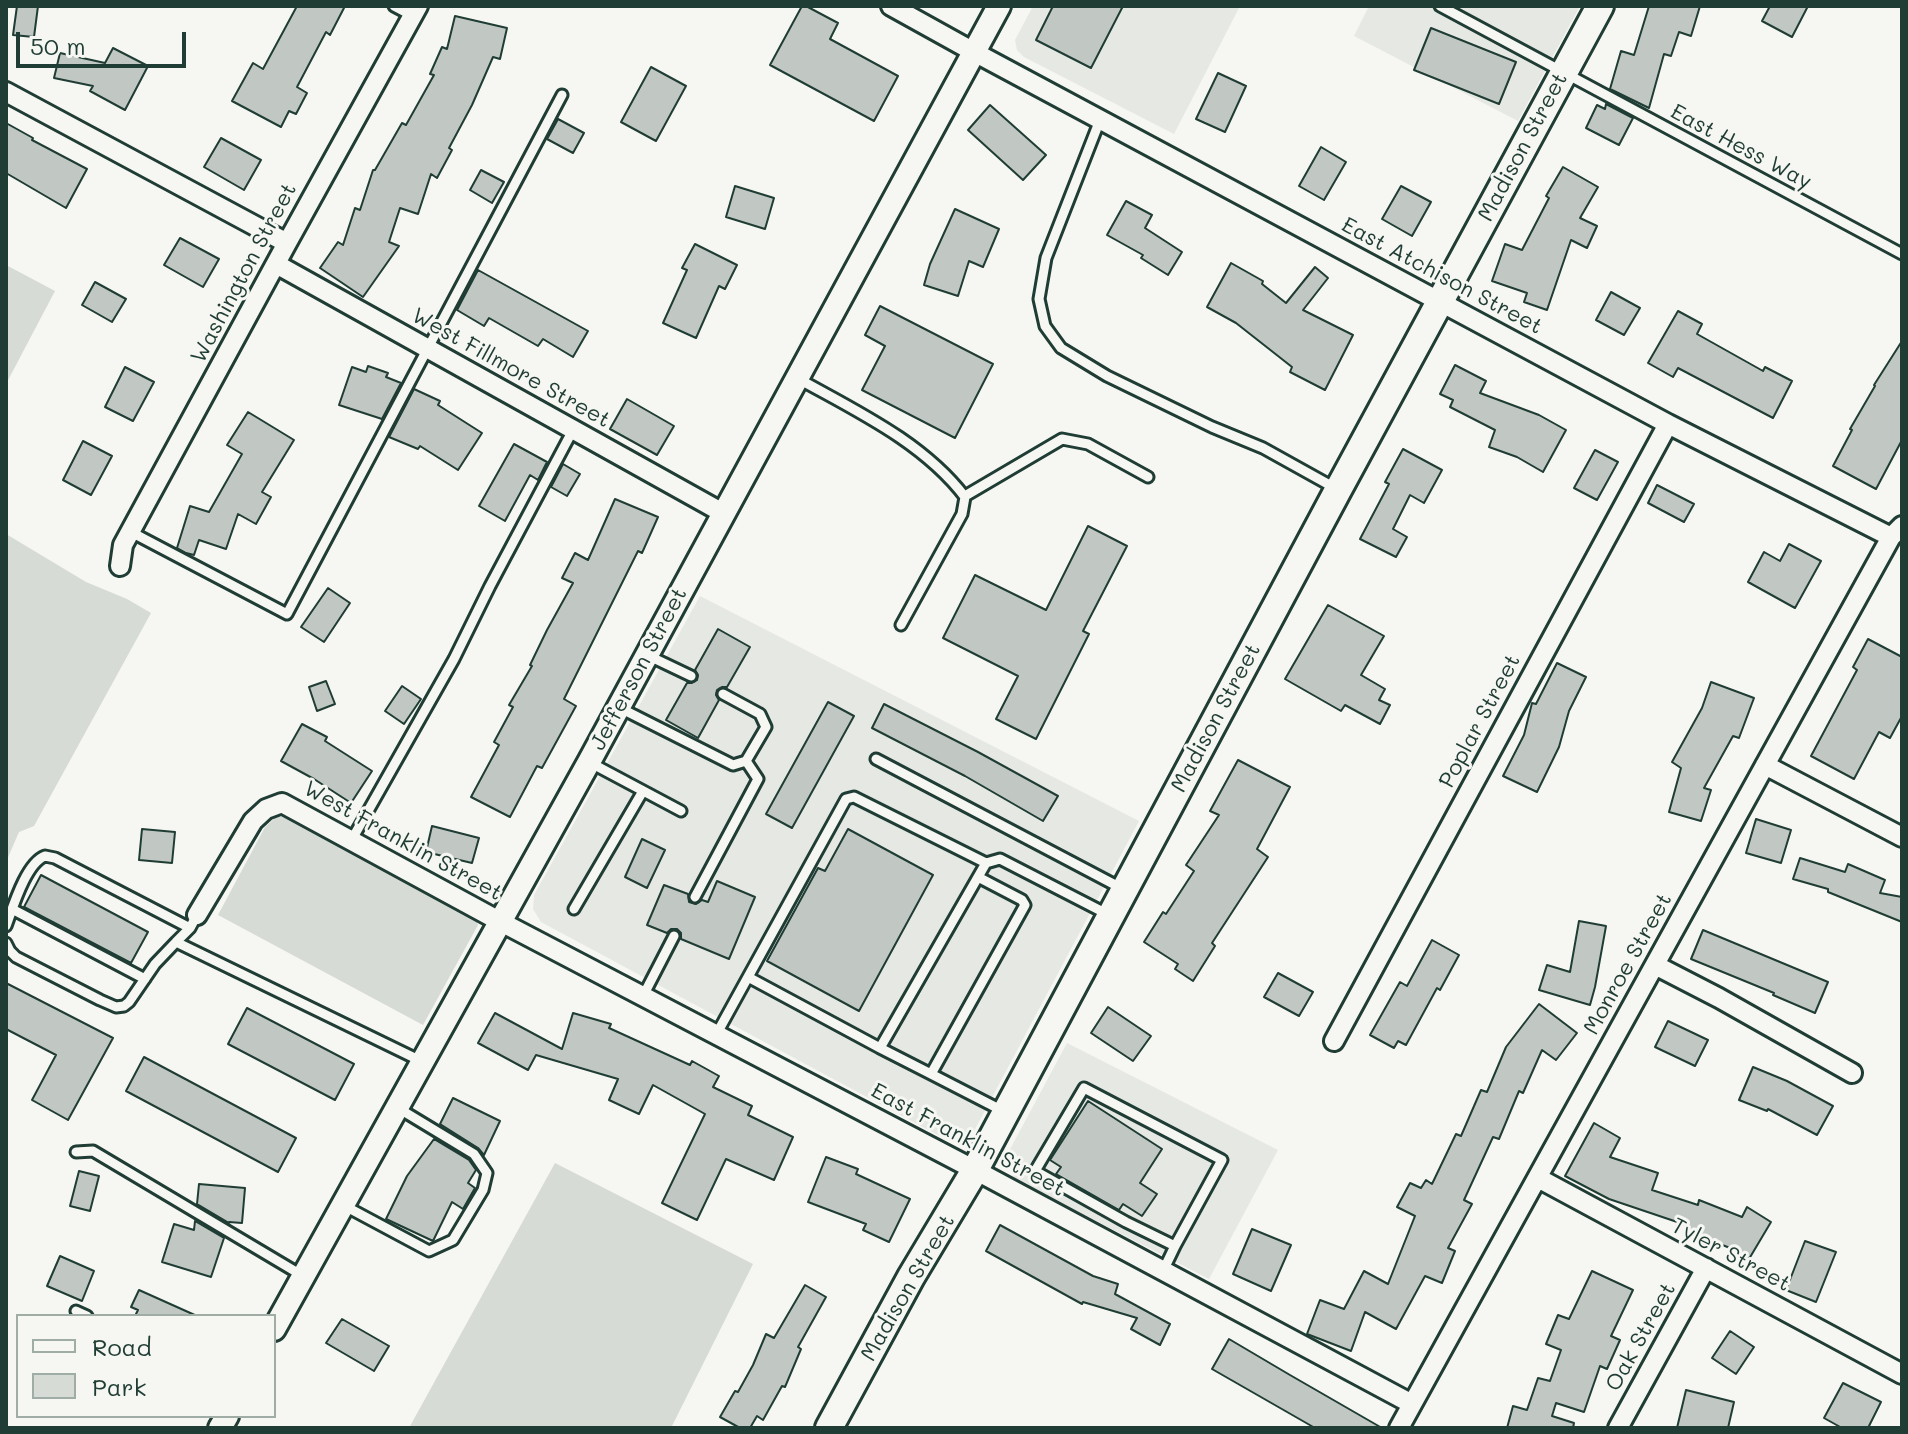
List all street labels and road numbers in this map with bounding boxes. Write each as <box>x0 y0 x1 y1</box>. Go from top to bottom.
street label: Madison Street <box>1473 68 1573 226</box>
street label: East Hess Way <box>1666 99 1816 195</box>
street label: Washington Street <box>185 179 303 367</box>
street label: East Atchison Street <box>1337 212 1547 340</box>
street label: West Fillmore Street <box>407 302 615 434</box>
street label: Jefferson Street <box>585 583 693 755</box>
street label: Madison Street <box>1166 639 1266 797</box>
street label: Poplar Street <box>1434 650 1526 792</box>
street label: West Franklin Street <box>299 775 507 907</box>
street label: Monroe Street <box>1578 889 1678 1039</box>
street label: East Franklin Street <box>866 1078 1070 1202</box>
street label: Madison Street <box>855 1210 961 1366</box>
street label: Tyler Street <box>1667 1213 1795 1297</box>
street label: Oak Street <box>1600 1278 1682 1396</box>

